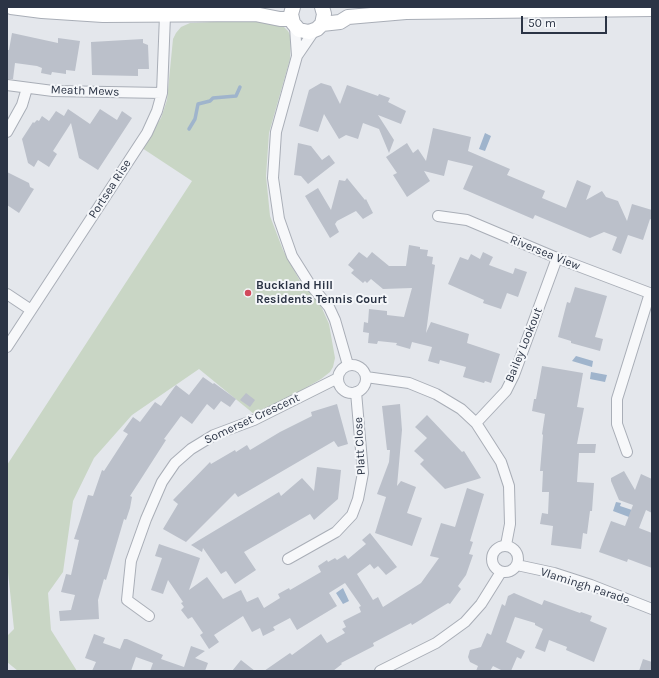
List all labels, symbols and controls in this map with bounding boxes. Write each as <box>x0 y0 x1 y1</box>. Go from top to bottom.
scale bar <box>523 8 609 34</box>
text: 50 m <box>528 16 556 30</box>
street label: Meath Mews <box>50 83 120 99</box>
street label: Portsea Rise <box>86 157 134 221</box>
street label: Riversea View <box>508 232 582 274</box>
place label: Buckland Hill Residents Tennis Court <box>256 279 387 307</box>
marker: Buckland Hill Residents Tennis Court <box>243 288 253 298</box>
street label: Bailey Lookout <box>502 305 546 385</box>
street label: Somerset Crescent <box>202 391 302 447</box>
street label: Platt Close <box>351 417 369 475</box>
street label: Vlamingh Parade <box>539 565 631 607</box>

